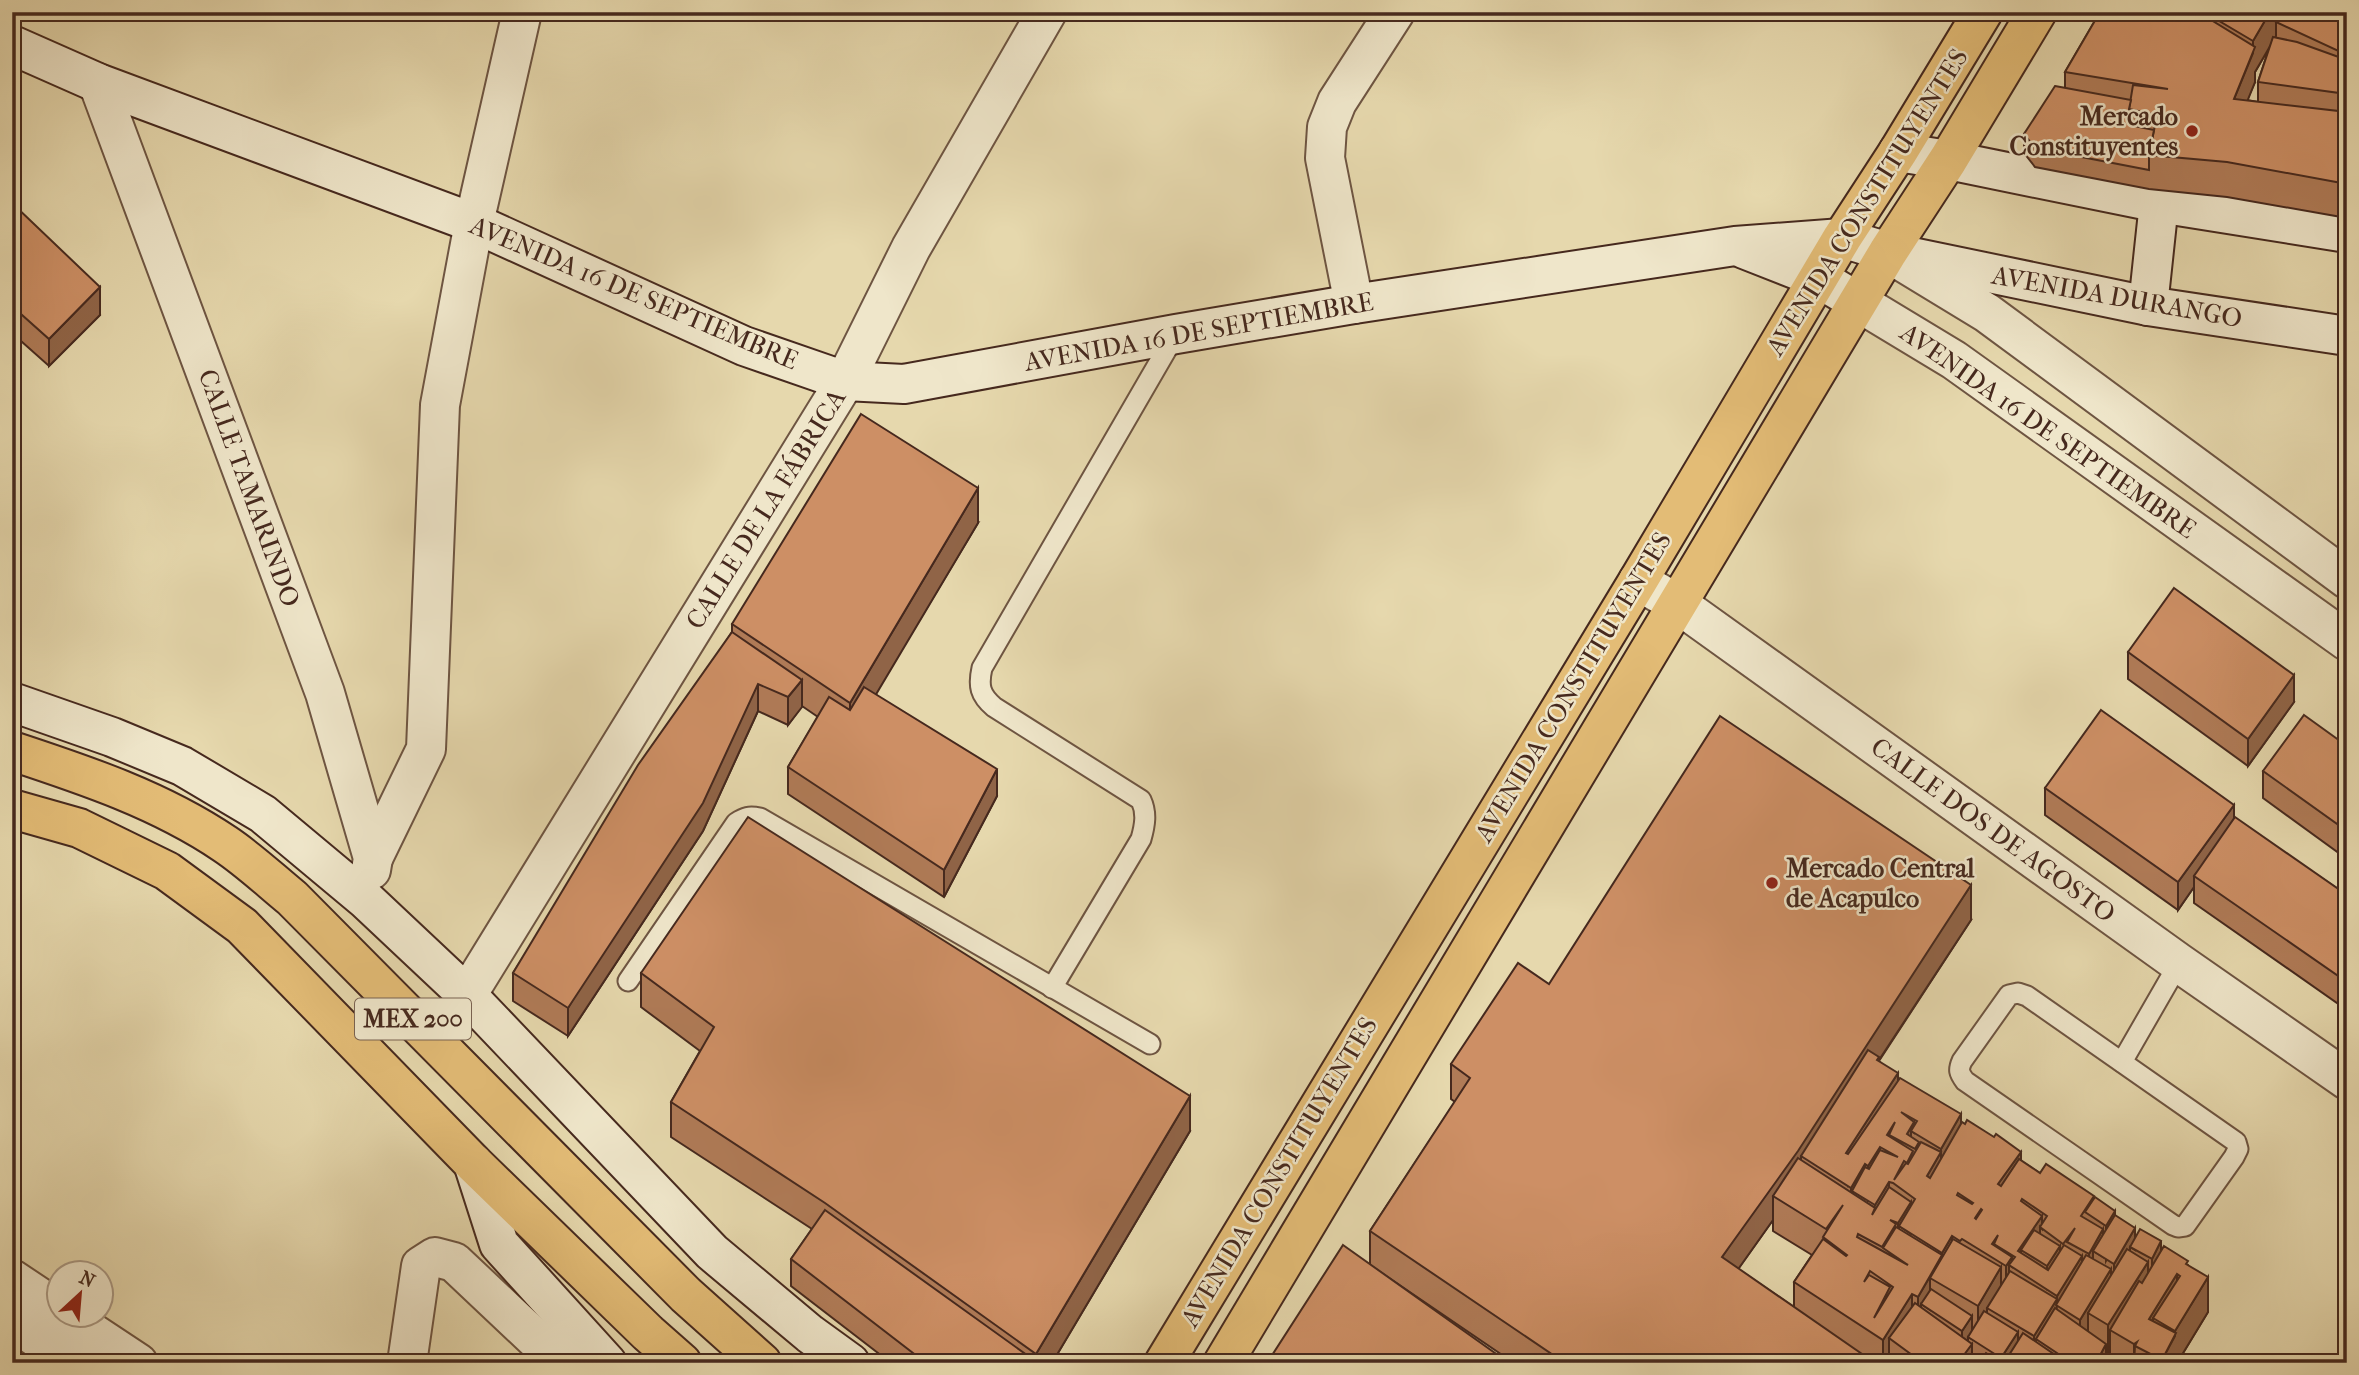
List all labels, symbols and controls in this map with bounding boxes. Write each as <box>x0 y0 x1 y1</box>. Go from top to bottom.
street label: AVENIDA CONSTITUYENTES <box>1759 43 1974 362</box>
place label: Mercado Constituyentes <box>2010 101 2178 162</box>
marker: Mercado Constituyentes <box>2184 123 2200 139</box>
street label: AVENIDA 16 DE SEPTIEMBRE <box>464 209 803 376</box>
street label: AVENIDA DURANGO <box>1988 260 2245 334</box>
street label: AVENIDA 16 DE SEPTIEMBRE <box>1021 286 1376 378</box>
street label: AVENIDA 16 DE SEPTIEMBRE <box>1893 316 2202 545</box>
street label: CALLE TAMARINDO <box>192 365 306 611</box>
street label: CALLE DE LA FÁBRICA <box>679 382 853 635</box>
street label: AVENIDA CONSTITUYENTES <box>1468 526 1678 848</box>
street label: CALLE DOS DE AGOSTO <box>1865 731 2121 929</box>
place label: Mercado Central de Acapulco <box>1786 853 1975 914</box>
marker: Mercado Central de Acapulco <box>1764 875 1780 891</box>
road number: MEX 200 <box>355 999 471 1040</box>
street label: AVENIDA CONSTITUYENTES <box>1174 1011 1384 1333</box>
north arrow <box>46 1260 116 1330</box>
text: N <box>76 1267 99 1293</box>

